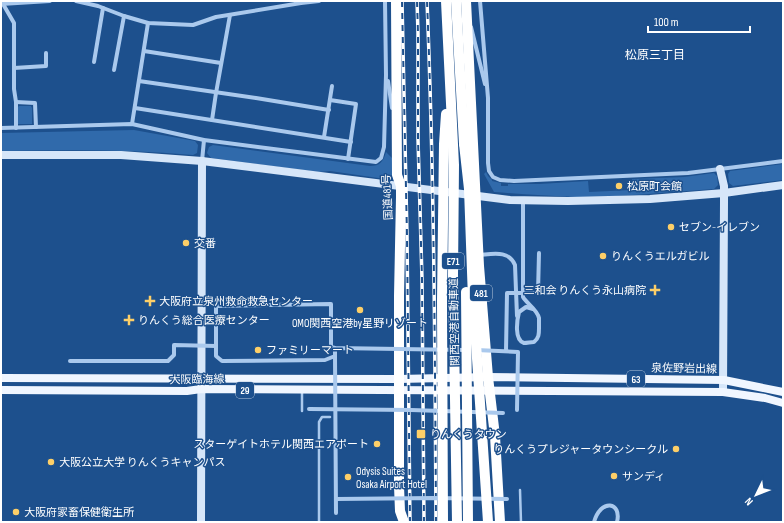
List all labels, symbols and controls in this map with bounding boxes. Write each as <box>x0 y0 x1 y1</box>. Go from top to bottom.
scale bar <box>648 8 750 34</box>
text: 100 m <box>654 15 679 30</box>
district label: 松原三丁目 <box>625 48 685 63</box>
street label: 国道481号 <box>380 174 395 220</box>
place label: 松原町会館 <box>627 180 682 193</box>
marker: 松原町会館 <box>614 181 624 191</box>
place label: セブン-イレブン <box>679 221 760 234</box>
marker: セブン-イレブン <box>666 222 676 232</box>
place label: 交番 <box>194 237 216 250</box>
marker: 交番 <box>181 238 191 248</box>
place label: りんくうエルガビル <box>611 250 709 263</box>
marker: りんくうエルガビル <box>598 251 608 261</box>
road number: E71 <box>442 253 464 269</box>
street label: 関西空港自動車道 <box>447 278 462 366</box>
place label: 三和会 りんくう永山病院 <box>523 284 646 297</box>
marker: 三和会 りんくう永山病院 <box>649 284 661 296</box>
road number: 481 <box>470 285 492 301</box>
marker: 大阪府立泉州救命救急センター <box>144 295 156 307</box>
place label: 大阪府立泉州救命救急センター <box>159 295 313 308</box>
marker: OMO関西空港by星野リゾート <box>355 305 365 315</box>
marker: りんくう総合医療センター <box>123 314 135 326</box>
place label: りんくう総合医療センター <box>138 314 270 327</box>
place label: OMO関西空港by星野リゾート <box>292 317 428 330</box>
place label: ファミリーマート <box>266 344 354 357</box>
marker: ファミリーマート <box>253 345 263 355</box>
street label: 泉佐野岩出線 <box>651 361 717 376</box>
road number: 63 <box>627 371 645 387</box>
street label: 大阪臨海線 <box>169 373 225 386</box>
road number: 29 <box>236 382 254 398</box>
marker: りんくうタウン <box>415 428 427 440</box>
place label: りんくうタウン <box>430 428 507 441</box>
place label: スターゲイトホテル関西エアポート <box>193 438 369 451</box>
marker: スターゲイトホテル関西エアポート <box>372 439 382 449</box>
place label: りんくうプレジャータウンシークル <box>493 443 668 456</box>
marker: りんくうプレジャータウンシークル <box>671 444 681 454</box>
place label: 大阪公立大学 りんくうキャンパス <box>59 456 226 469</box>
marker: 大阪公立大学 りんくうキャンパス <box>46 457 56 467</box>
place label: Odysis Suites Osaka Airport Hotel <box>356 465 427 491</box>
place label: サンディ <box>622 470 665 483</box>
marker: サンディ <box>609 471 619 481</box>
marker: Odysis Suites Osaka Airport Hotel <box>343 472 353 482</box>
north arrow <box>736 475 776 515</box>
text: N <box>742 495 756 508</box>
place label: 大阪府家畜保健衛生所 <box>24 506 135 519</box>
marker: 大阪府家畜保健衛生所 <box>11 507 21 517</box>

